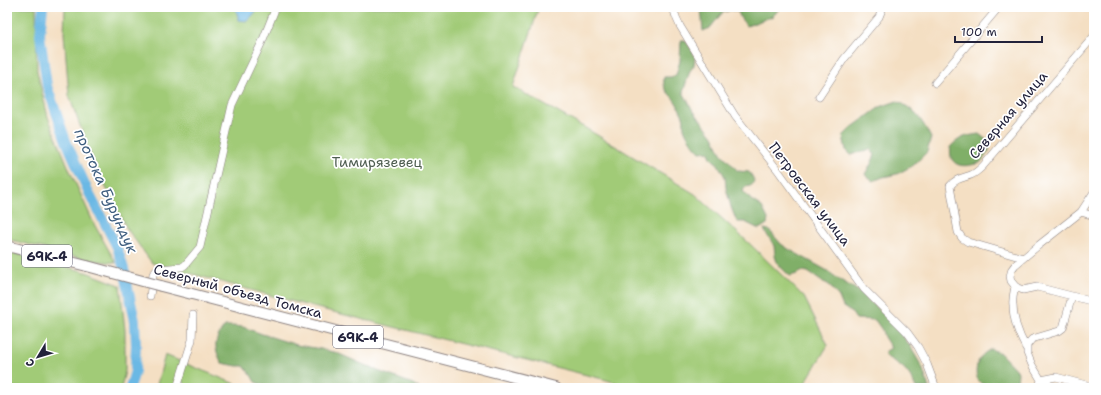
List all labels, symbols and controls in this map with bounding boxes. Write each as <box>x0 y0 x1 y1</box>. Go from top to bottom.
scale bar <box>955 18 1042 44</box>
text: 100 m <box>961 24 997 40</box>
street label: Северная улица <box>965 67 1051 163</box>
water label: протока Бурундук <box>69 125 143 258</box>
street label: Петровская улица <box>765 139 855 250</box>
park label: Тимирязевец <box>332 153 423 171</box>
road number: 69К-4 <box>22 245 72 267</box>
street label: Северный объезд Томска <box>152 260 325 322</box>
road number: 69К-4 <box>333 326 383 348</box>
north arrow <box>18 337 58 377</box>
text: С <box>22 355 39 370</box>

